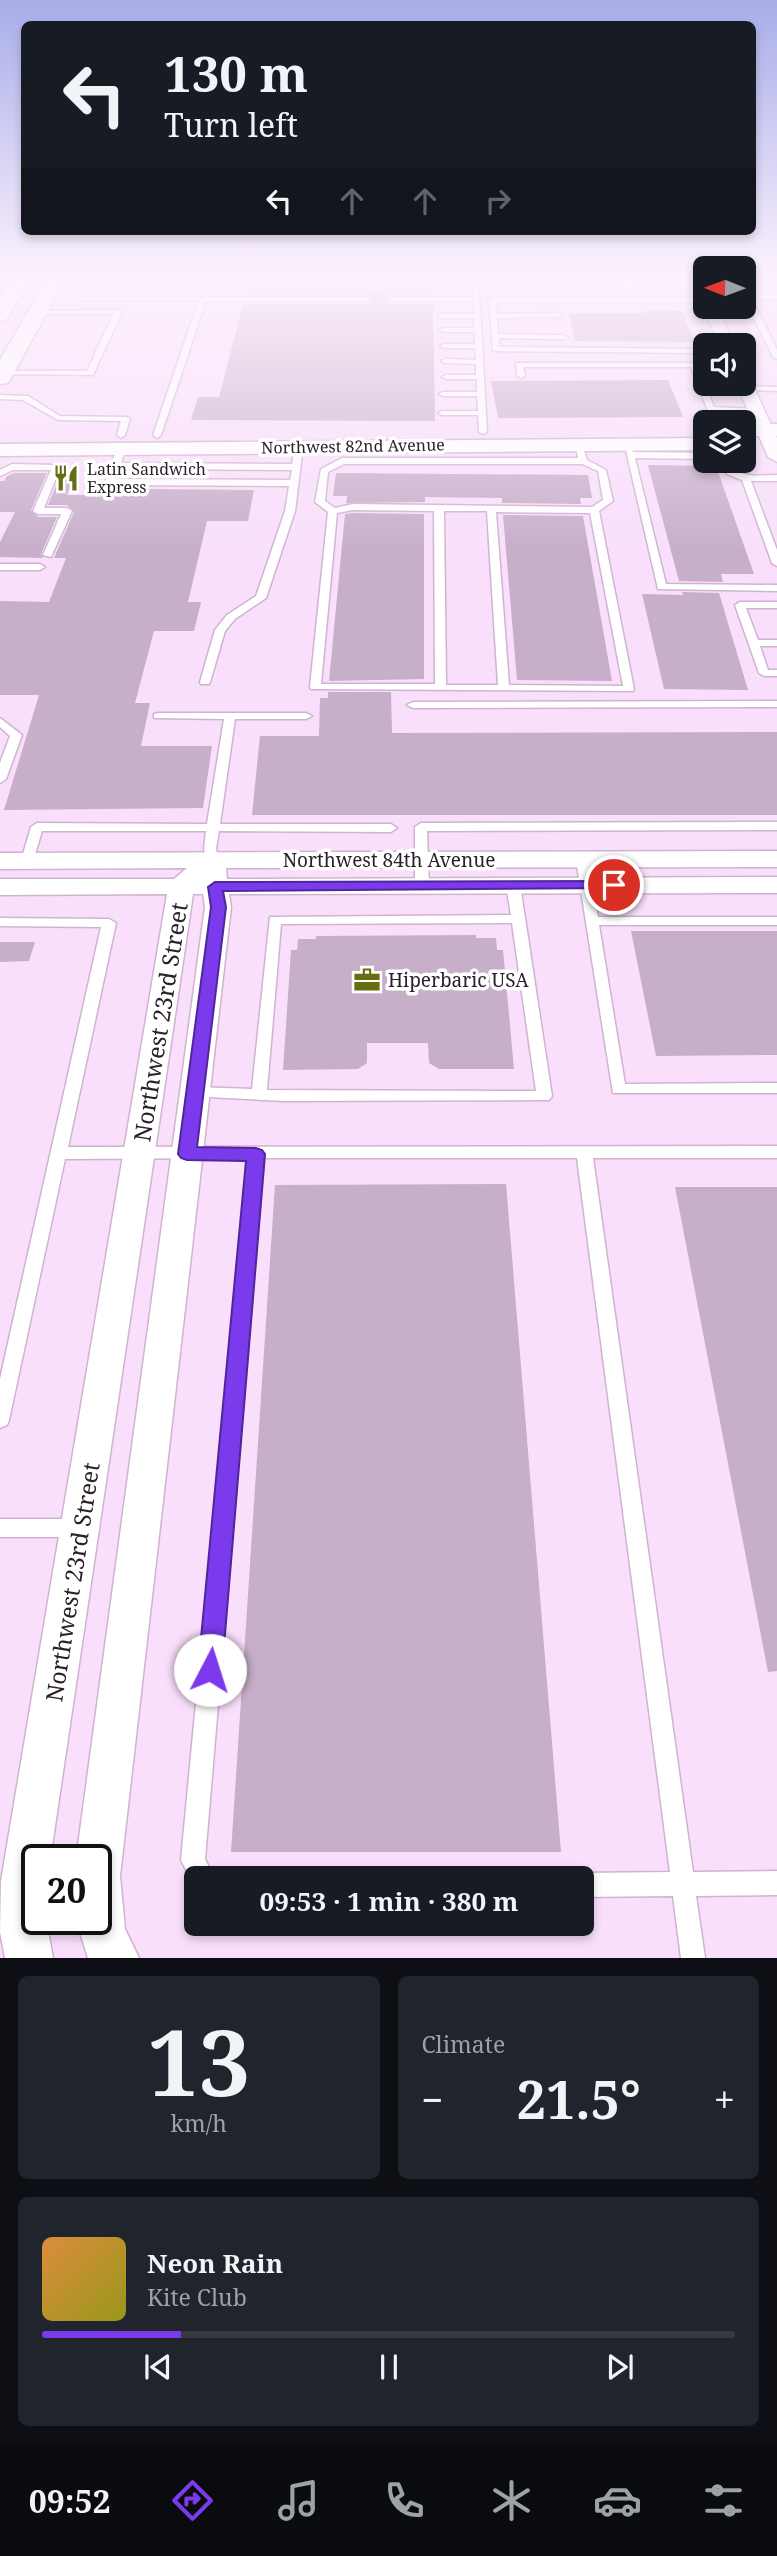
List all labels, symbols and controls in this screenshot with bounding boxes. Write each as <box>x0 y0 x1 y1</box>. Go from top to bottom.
text: 130 m <box>164 40 308 106</box>
icon: left <box>49 49 140 140</box>
text: Turn left <box>164 103 298 146</box>
icon: left <box>260 182 298 220</box>
icon: ahead <box>333 182 371 220</box>
icon: ahead <box>406 182 444 220</box>
icon: right <box>479 182 517 220</box>
north arrow <box>693 256 756 318</box>
map controls <box>693 256 756 473</box>
button: sound <box>693 333 756 396</box>
button: layers <box>693 410 756 473</box>
street label: Northwest 82nd Avenue <box>261 433 445 459</box>
place label: Latin Sandwich Express <box>87 458 206 498</box>
restaurant icon: Latin Sandwich Express <box>51 463 81 493</box>
street label: Northwest 84th Avenue <box>283 847 495 873</box>
pin <box>584 855 644 915</box>
icon: arrive <box>595 866 633 904</box>
street label: Northwest 23rd Street <box>125 900 195 1144</box>
office icon: Hiperbaric USA <box>352 965 382 995</box>
place label: Hiperbaric USA <box>388 967 529 993</box>
street label: Northwest 23rd Street <box>37 1460 107 1704</box>
position arrow <box>173 1633 247 1707</box>
speed limit sign: 20 <box>21 1844 112 1935</box>
text: 09:53 · 1 min · 380 m <box>259 1883 519 1919</box>
text: 13 <box>147 1999 250 2123</box>
text: Climate <box>422 2028 505 2060</box>
text: 21.5° <box>517 2063 641 2134</box>
text: − <box>422 2073 444 2125</box>
text: + <box>714 2073 735 2125</box>
text: km/h <box>171 2107 227 2139</box>
text: Neon Rain <box>147 2245 283 2281</box>
text: Kite Club <box>147 2281 247 2313</box>
icon: previous <box>139 2348 177 2386</box>
icon: pause <box>370 2348 408 2386</box>
icon: next <box>601 2348 639 2386</box>
icon: directions <box>168 2476 217 2525</box>
icon: music <box>274 2476 323 2525</box>
icon: phone <box>380 2476 429 2525</box>
icon: climate <box>487 2476 536 2525</box>
icon: car <box>593 2476 642 2525</box>
icon: filters <box>699 2476 748 2525</box>
text: 09:52 <box>29 2479 111 2522</box>

